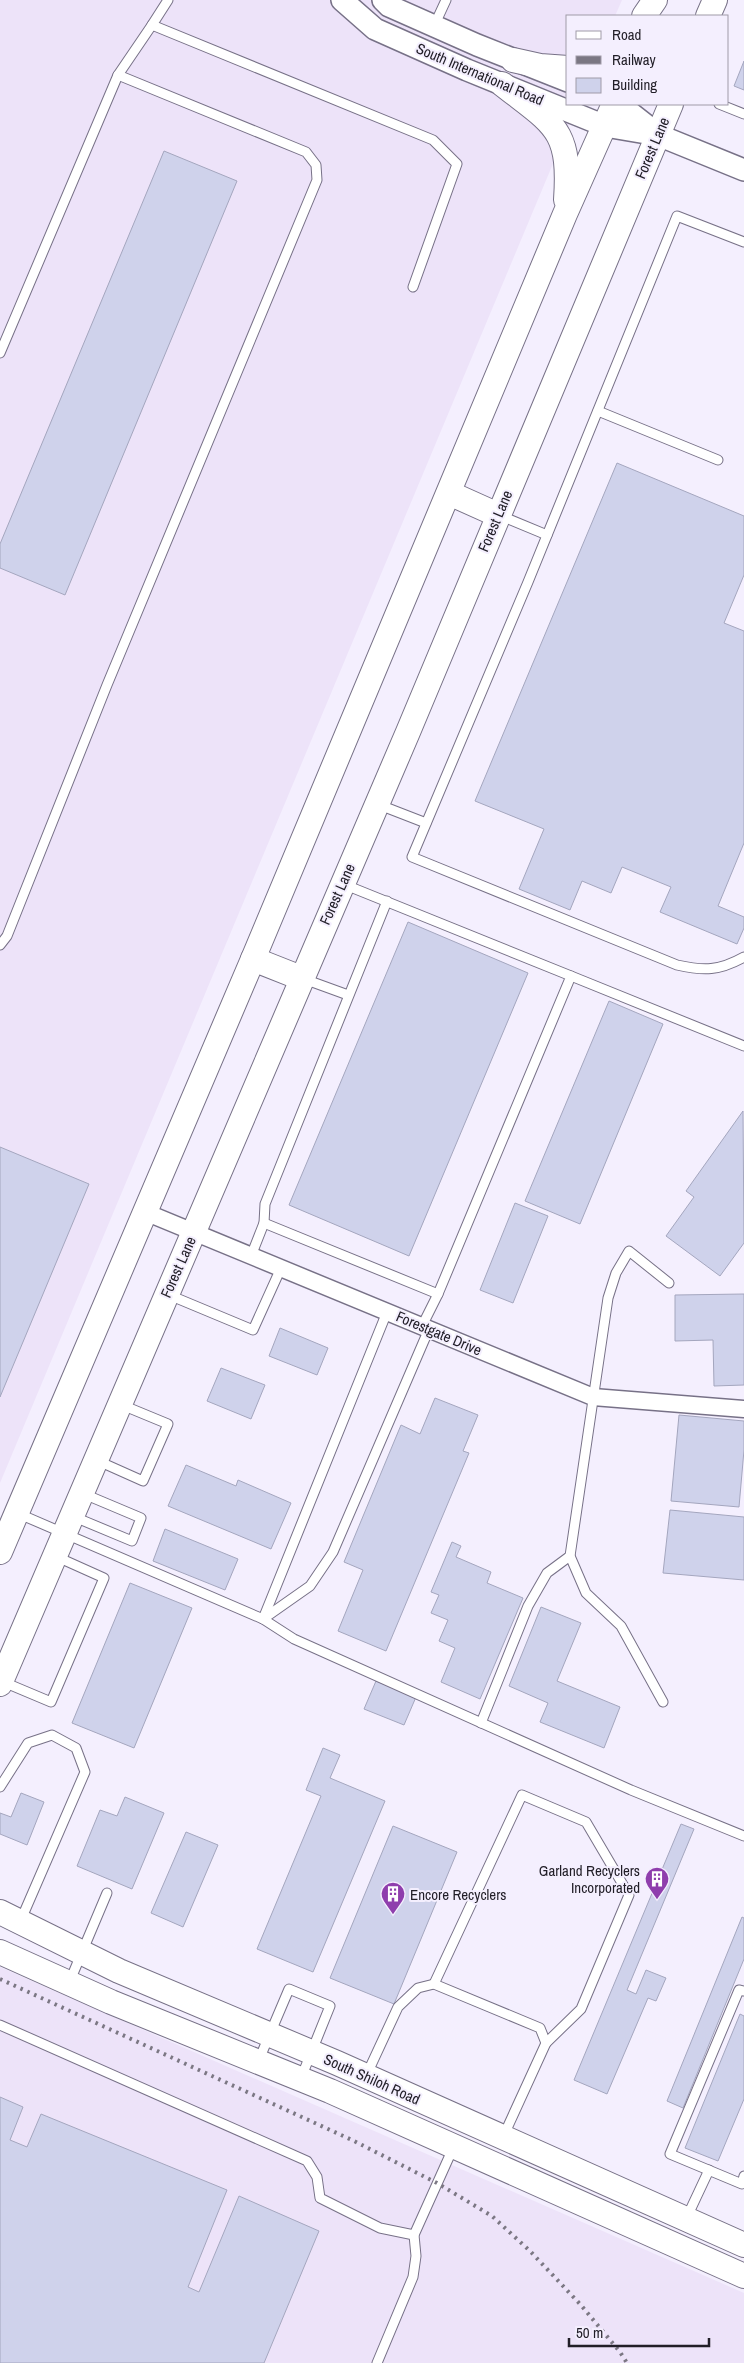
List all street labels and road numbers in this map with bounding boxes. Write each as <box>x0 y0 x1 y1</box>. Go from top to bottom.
street label: South International Road <box>413 38 547 110</box>
street label: Forest Lane <box>630 114 674 182</box>
street label: Forest Lane <box>473 487 517 555</box>
street label: Forest Lane <box>314 860 360 928</box>
street label: Forest Lane <box>155 1233 201 1301</box>
street label: Forestgate Drive <box>393 1306 485 1361</box>
street label: South Shiloh Road <box>321 2048 423 2110</box>

